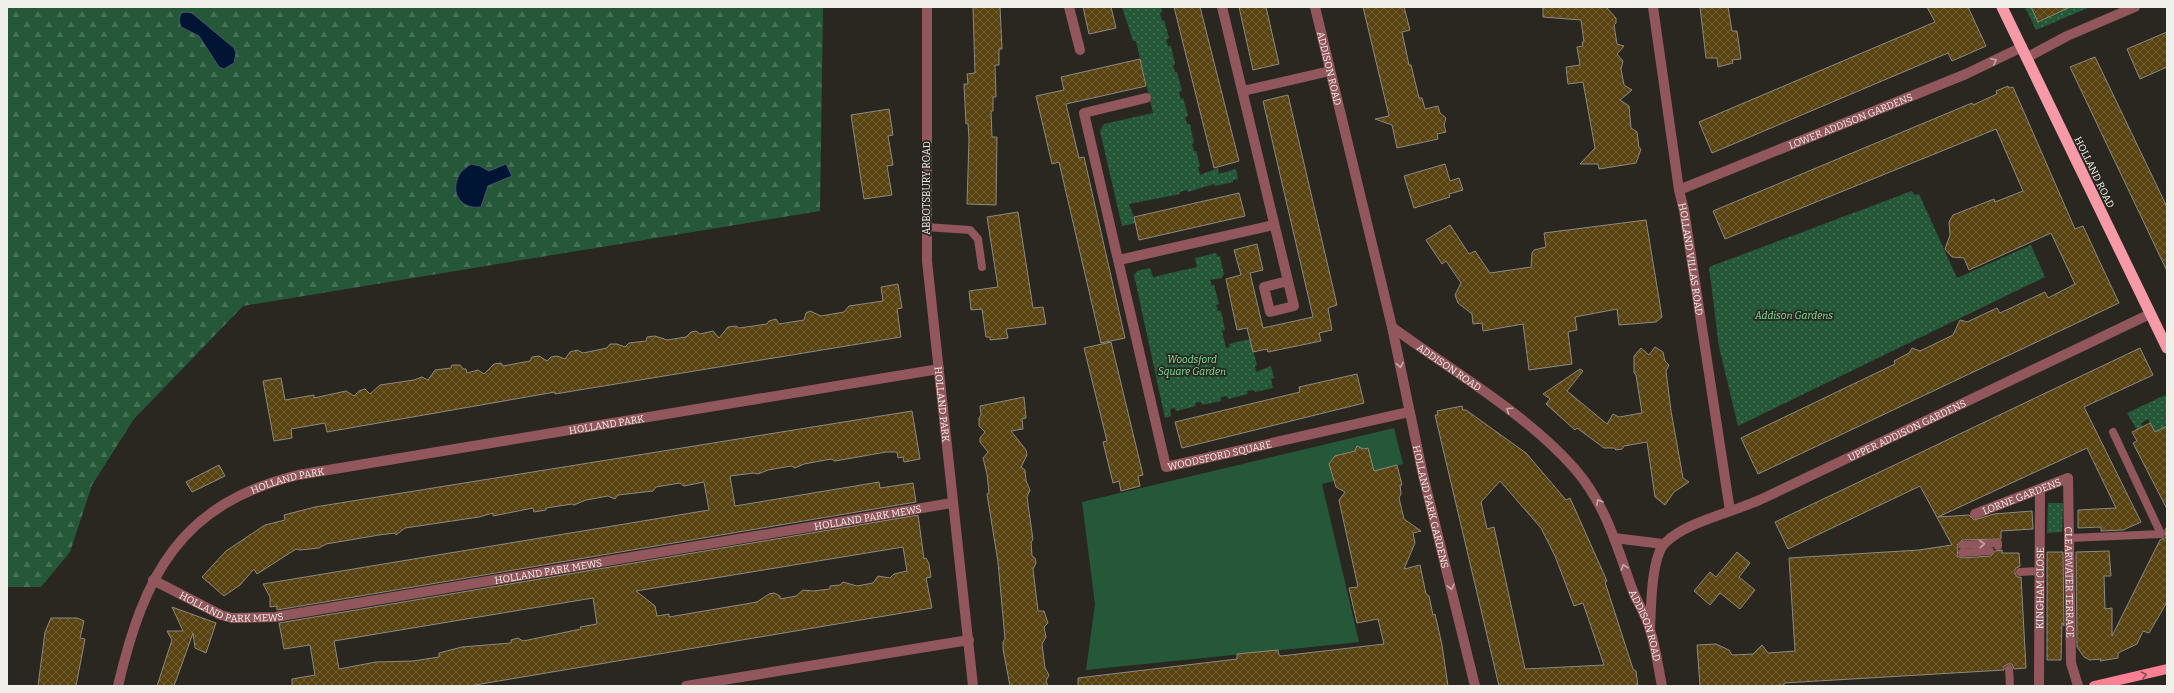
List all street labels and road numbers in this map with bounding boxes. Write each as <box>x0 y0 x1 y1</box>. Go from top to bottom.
street label: ADDISON ROAD <box>1314 30 1343 107</box>
street label: LOWER ADDISON GARDENS <box>1787 91 1915 152</box>
street label: HOLLAND ROAD <box>2072 135 2117 210</box>
street label: ABBOTSBURY ROAD <box>921 141 933 235</box>
street label: HOLLAND VILLAS ROAD <box>1675 202 1705 316</box>
street label: ADDISON ROAD <box>1414 342 1483 394</box>
street label: HOLLAND PARK <box>931 366 952 443</box>
street label: UPPER ADDISON GARDENS <box>1846 398 1968 464</box>
street label: HOLLAND PARK <box>568 413 645 437</box>
street label: WOODSFORD SQUARE <box>1166 438 1273 473</box>
street label: HOLLAND PARK GARDENS <box>1410 444 1451 570</box>
street label: HOLLAND PARK <box>249 466 325 497</box>
street label: LORNE GARDENS <box>1981 476 2063 517</box>
street label: HOLLAND PARK MEWS <box>813 503 923 533</box>
street label: CLEARWATER TERRACE <box>2062 526 2076 638</box>
street label: KINGHAM CLOSE <box>2034 547 2047 629</box>
street label: HOLLAND PARK MEWS <box>494 557 603 587</box>
street label: ADDISON ROAD <box>1626 588 1662 662</box>
street label: HOLLAND PARK MEWS <box>177 590 285 625</box>

